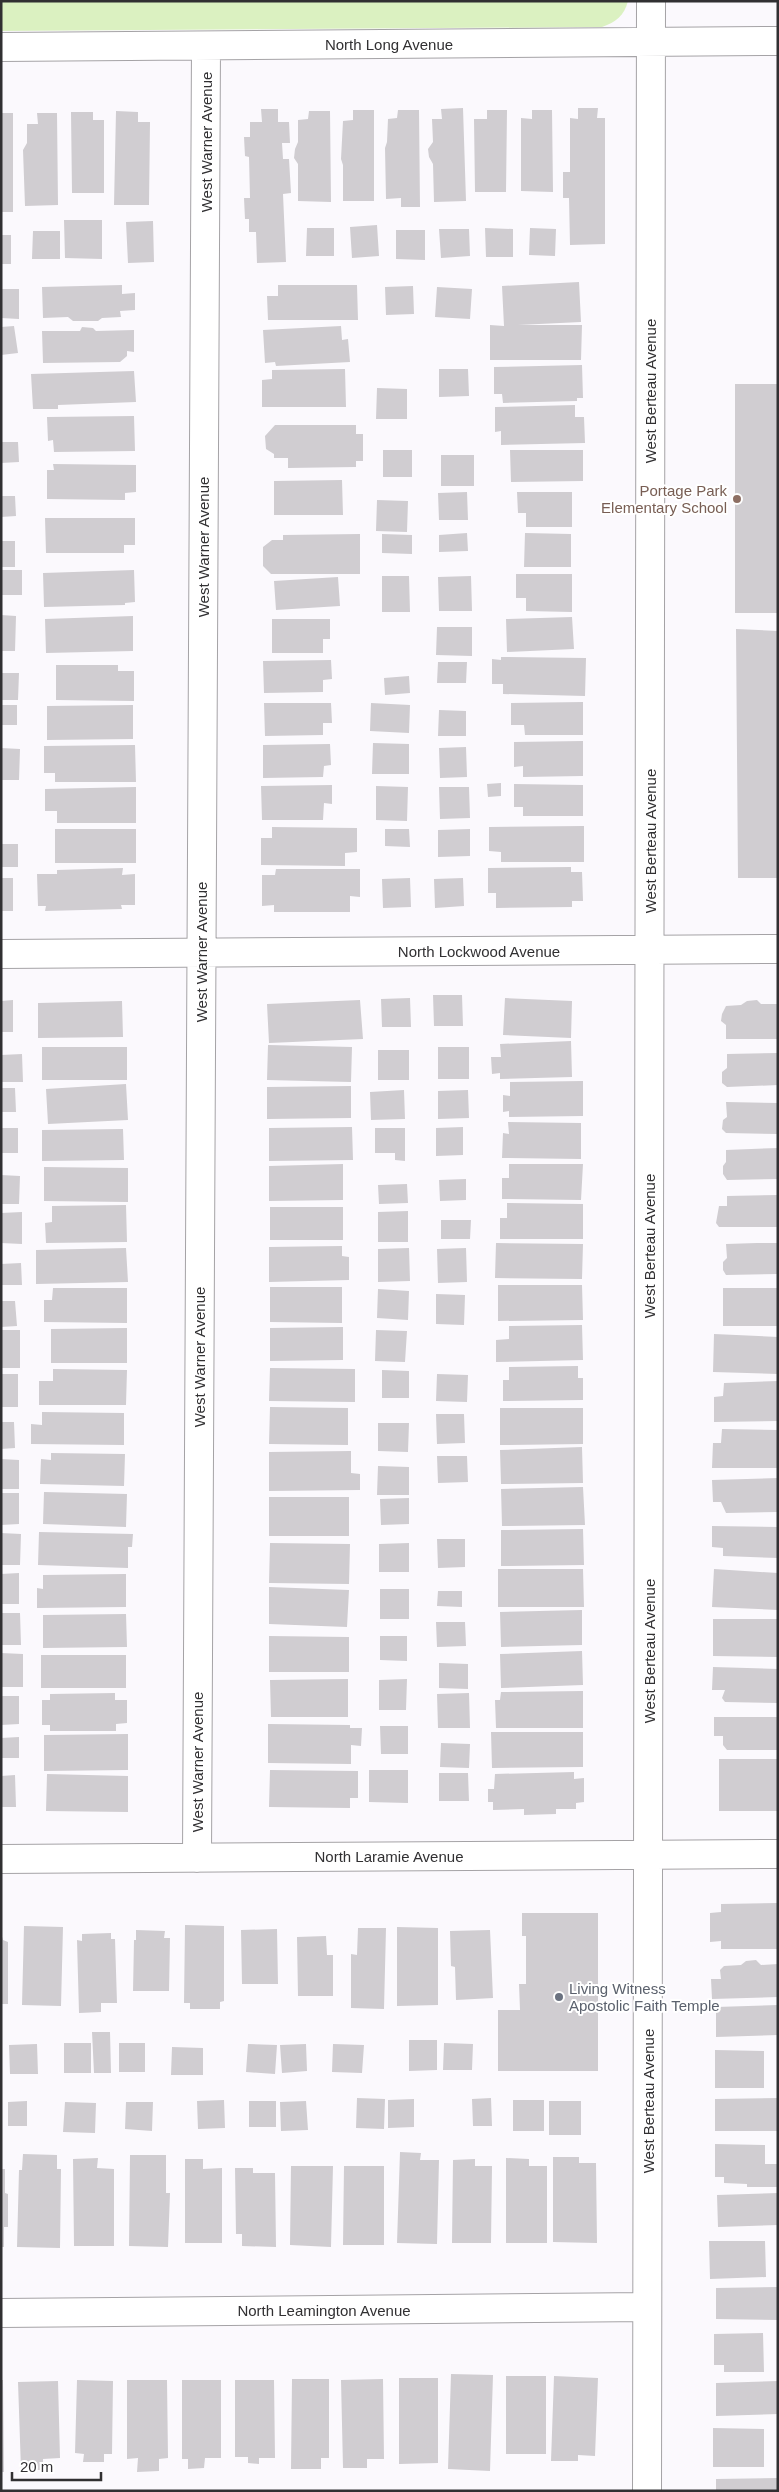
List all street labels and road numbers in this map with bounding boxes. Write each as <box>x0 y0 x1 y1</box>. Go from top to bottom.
street label: North Long Avenue <box>325 36 453 53</box>
street label: West Warner Avenue <box>198 72 215 212</box>
street label: West Berteau Avenue <box>642 319 659 463</box>
street label: West Warner Avenue <box>195 477 212 617</box>
street label: West Berteau Avenue <box>642 769 659 913</box>
street label: West Warner Avenue <box>193 882 210 1022</box>
street label: North Lockwood Avenue <box>398 943 560 960</box>
street label: West Berteau Avenue <box>641 1174 658 1318</box>
street label: West Warner Avenue <box>191 1287 208 1427</box>
street label: West Berteau Avenue <box>641 1579 658 1723</box>
street label: West Warner Avenue <box>189 1692 206 1832</box>
street label: North Laramie Avenue <box>315 1848 463 1865</box>
street label: West Berteau Avenue <box>640 2029 657 2173</box>
street label: North Leamington Avenue <box>237 2302 411 2319</box>

